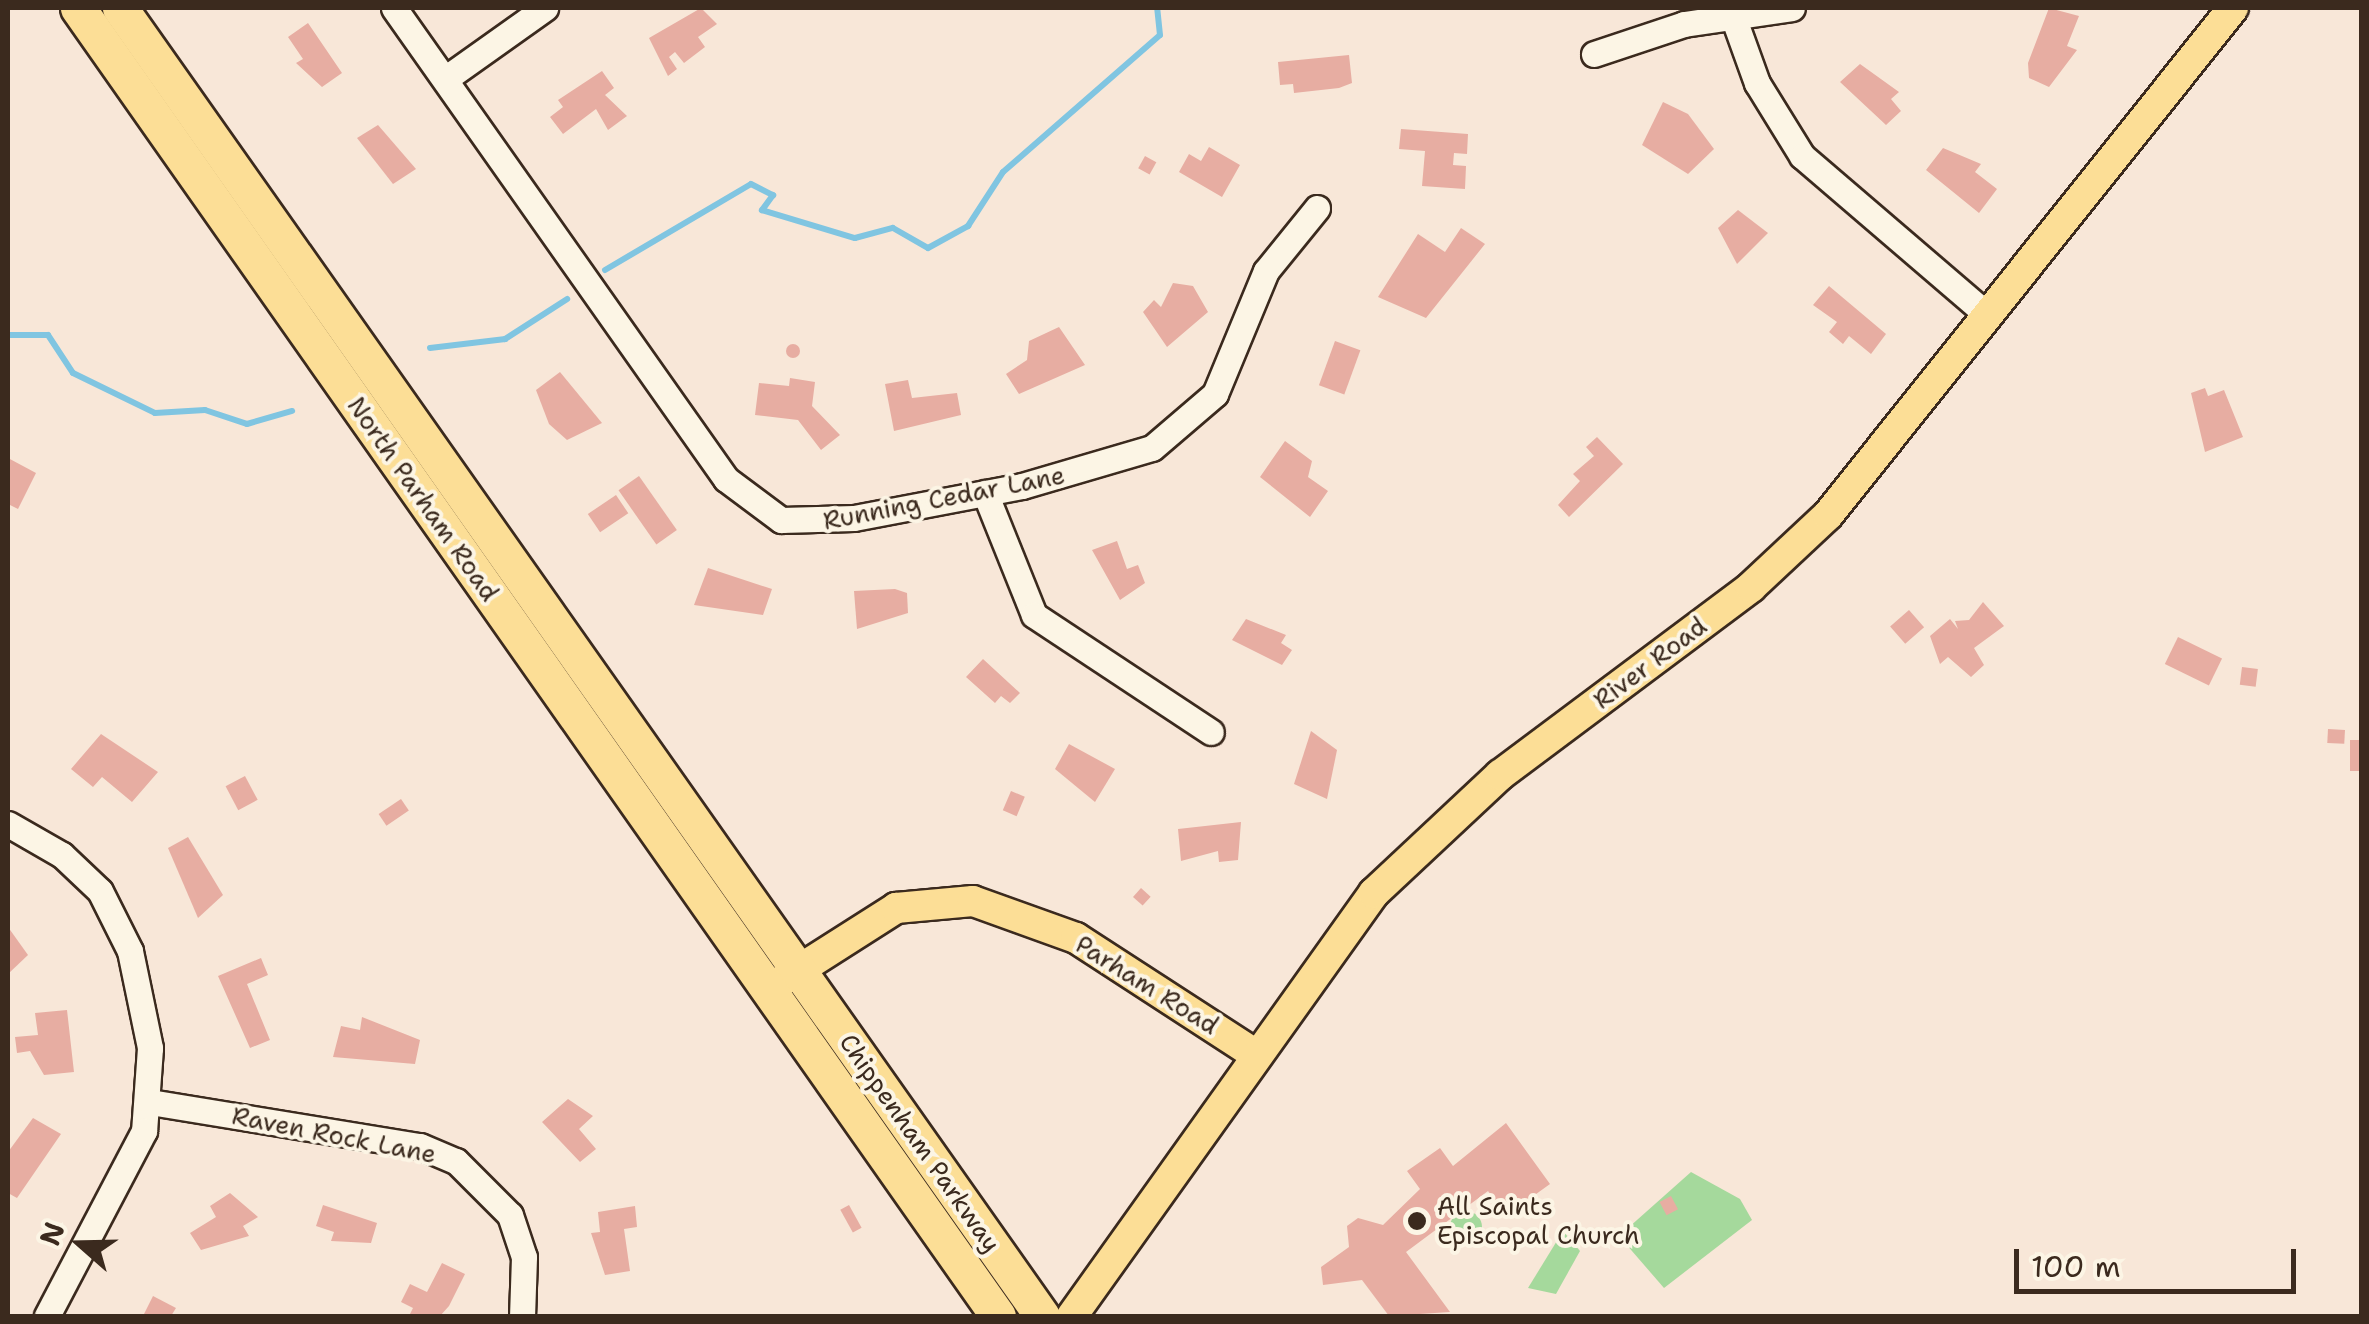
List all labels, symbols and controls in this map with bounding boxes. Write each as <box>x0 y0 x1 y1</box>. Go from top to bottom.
street label: North Parham Road <box>341 391 505 607</box>
street label: Running Cedar Lane <box>821 460 1067 536</box>
street label: River Road <box>1588 611 1712 715</box>
street label: Parham Road <box>1070 929 1224 1041</box>
street label: Chippenham Parkway <box>833 1028 1007 1258</box>
street label: Raven Rock Lane <box>229 1101 439 1169</box>
place label: All Saints Episcopal Church <box>1437 1192 1640 1251</box>
north arrow <box>30 1194 130 1294</box>
marker: All Saints Episcopal Church <box>1406 1210 1428 1232</box>
text: N <box>30 1217 73 1251</box>
scale bar <box>2019 1229 2302 1291</box>
text: 100 m <box>2031 1246 2121 1287</box>

